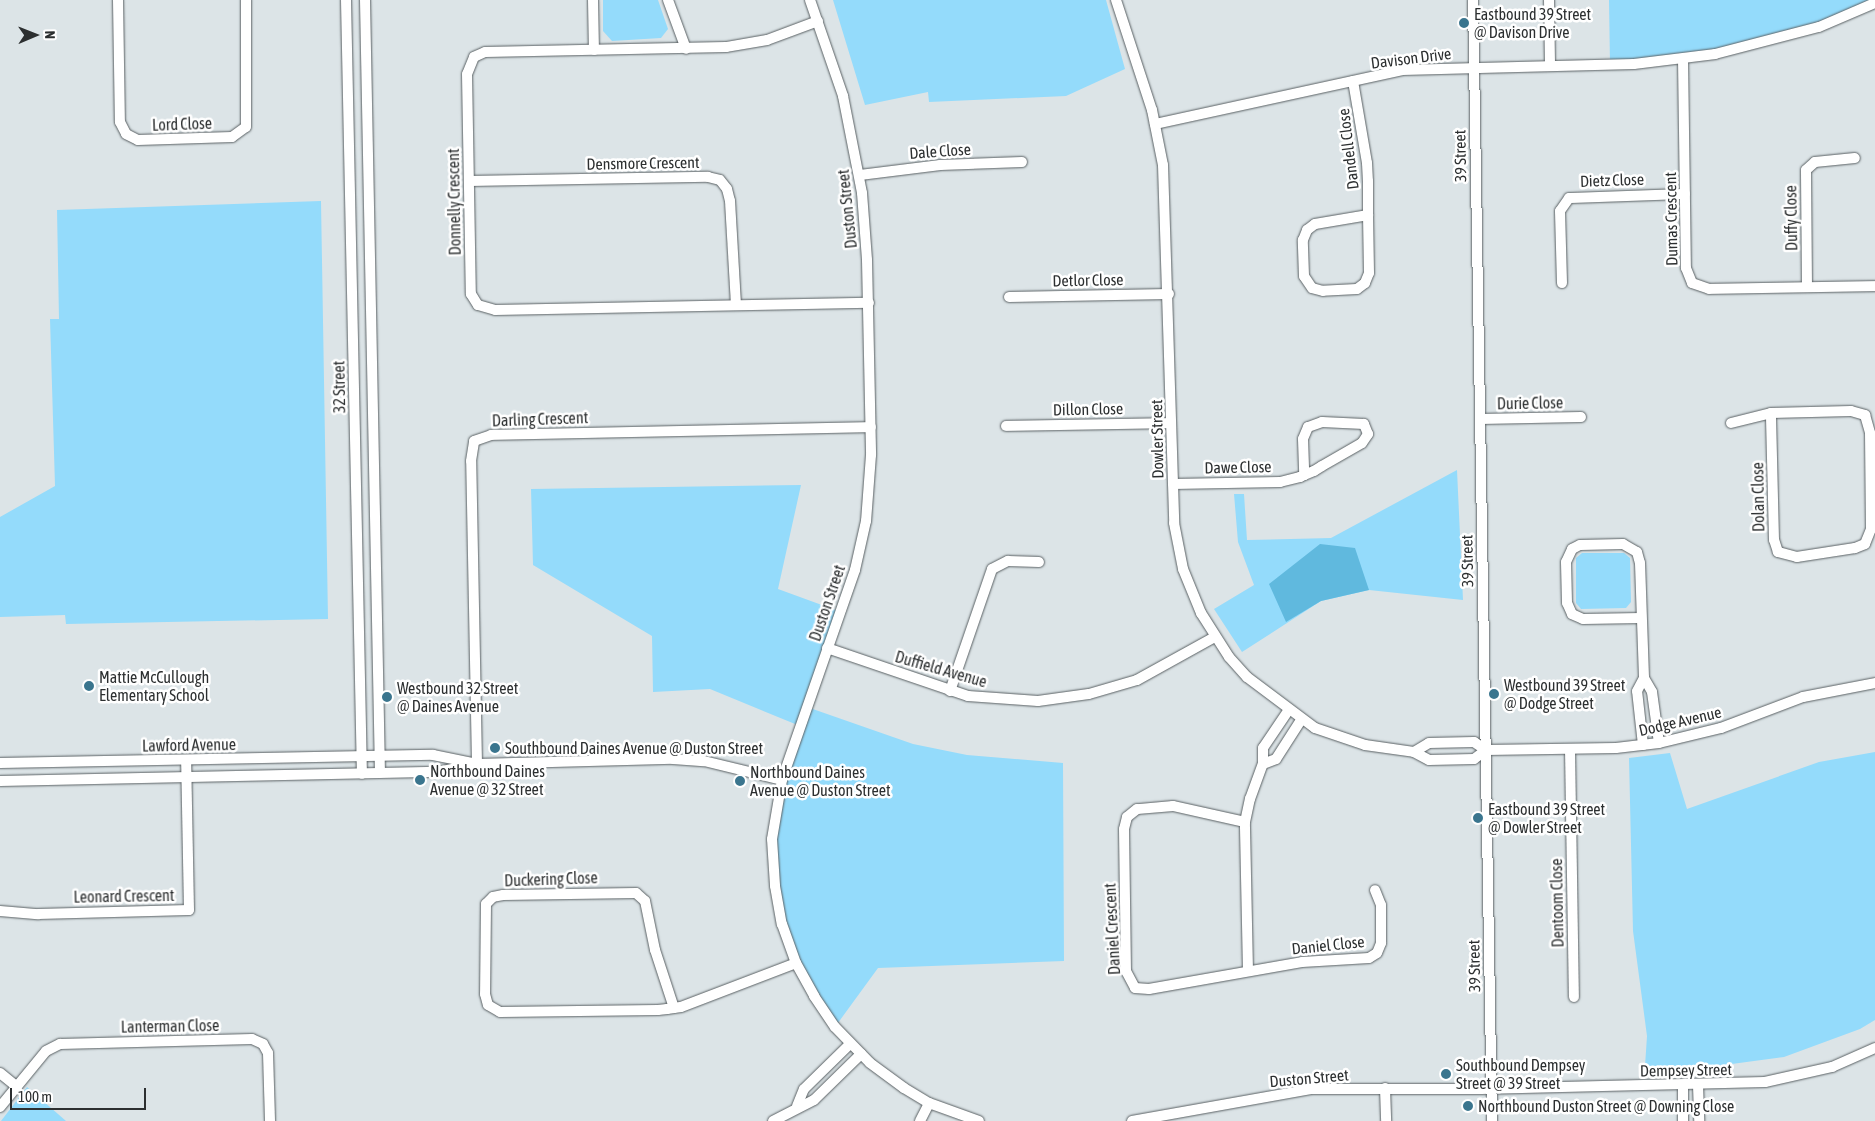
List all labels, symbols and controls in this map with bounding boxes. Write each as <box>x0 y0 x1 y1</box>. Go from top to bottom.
place label: Eastbound 39 Street @ Davison Drive <box>1474 4 1591 42</box>
north arrow <box>10 10 60 60</box>
marker: Eastbound 39 Street @ Davison Drive <box>1458 17 1470 29</box>
text: N <box>42 30 58 39</box>
street label: Davison Drive <box>1370 44 1452 72</box>
street label: Dandell Close <box>1334 107 1362 191</box>
street label: Lord Close <box>152 113 212 135</box>
street label: 39 Street <box>1450 130 1470 182</box>
street label: Dale Close <box>909 139 971 163</box>
street label: Donnelly Crescent <box>443 148 465 256</box>
street label: Densmore Crescent <box>586 152 700 174</box>
street label: Duston Street <box>833 169 861 249</box>
street label: Dietz Close <box>1580 169 1644 191</box>
street label: Dumas Crescent <box>1661 172 1681 266</box>
street label: Duffy Close <box>1781 185 1801 251</box>
street label: Detlor Close <box>1052 270 1124 290</box>
street label: 32 Street <box>329 361 349 413</box>
street label: Durie Close <box>1497 393 1563 413</box>
street label: Dillon Close <box>1053 399 1123 419</box>
street label: Dowler Street <box>1147 399 1167 479</box>
street label: Darling Crescent <box>492 408 588 430</box>
street label: Dawe Close <box>1204 457 1272 477</box>
street label: Dolan Close <box>1748 462 1768 532</box>
street label: 39 Street <box>1457 535 1477 587</box>
street label: Duston Street <box>805 562 849 644</box>
street label: Duffield Avenue <box>893 647 989 691</box>
place label: Mattie McCullough Elementary School <box>99 667 209 705</box>
place label: Westbound 39 Street @ Dodge Street <box>1504 675 1625 713</box>
place label: Westbound 32 Street @ Daines Avenue <box>397 678 518 716</box>
marker: Mattie McCullough Elementary School <box>83 680 95 692</box>
marker: Westbound 39 Street @ Dodge Street <box>1488 688 1500 700</box>
marker: Westbound 32 Street @ Daines Avenue <box>381 691 393 703</box>
street label: Dodge Avenue <box>1637 702 1723 740</box>
street label: Lawford Avenue <box>142 735 236 755</box>
place label: Southbound Daines Avenue @ Duston Street <box>505 738 763 758</box>
marker: Southbound Daines Avenue @ Duston Street <box>489 742 501 754</box>
place label: Northbound Daines Avenue @ 32 Street <box>430 761 545 799</box>
place label: Northbound Daines Avenue @ Duston Street <box>750 762 891 800</box>
marker: Northbound Daines Avenue @ 32 Street <box>414 774 426 786</box>
marker: Northbound Daines Avenue @ Duston Street <box>734 775 746 787</box>
place label: Eastbound 39 Street @ Dowler Street <box>1488 799 1605 837</box>
marker: Eastbound 39 Street @ Dowler Street <box>1472 812 1484 824</box>
street label: Dentoom Close <box>1547 858 1567 948</box>
street label: Duckering Close <box>504 868 598 890</box>
street label: Daniel Crescent <box>1100 883 1124 975</box>
street label: Leonard Crescent <box>73 886 175 906</box>
street label: Daniel Close <box>1291 932 1365 958</box>
street label: 39 Street <box>1464 940 1484 992</box>
street label: Lanterman Close <box>121 1016 219 1036</box>
place label: Southbound Dempsey Street @ 39 Street <box>1456 1055 1585 1093</box>
street label: Dempsey Street <box>1640 1060 1732 1080</box>
street label: Duston Street <box>1269 1065 1349 1091</box>
marker: Southbound Dempsey Street @ 39 Street <box>1440 1068 1452 1080</box>
scale bar <box>12 1078 149 1110</box>
text: 100 m <box>18 1088 52 1105</box>
place label: Northbound Duston Street @ Downing Close <box>1478 1096 1734 1116</box>
marker: Northbound Duston Street @ Downing Close <box>1462 1100 1474 1112</box>

